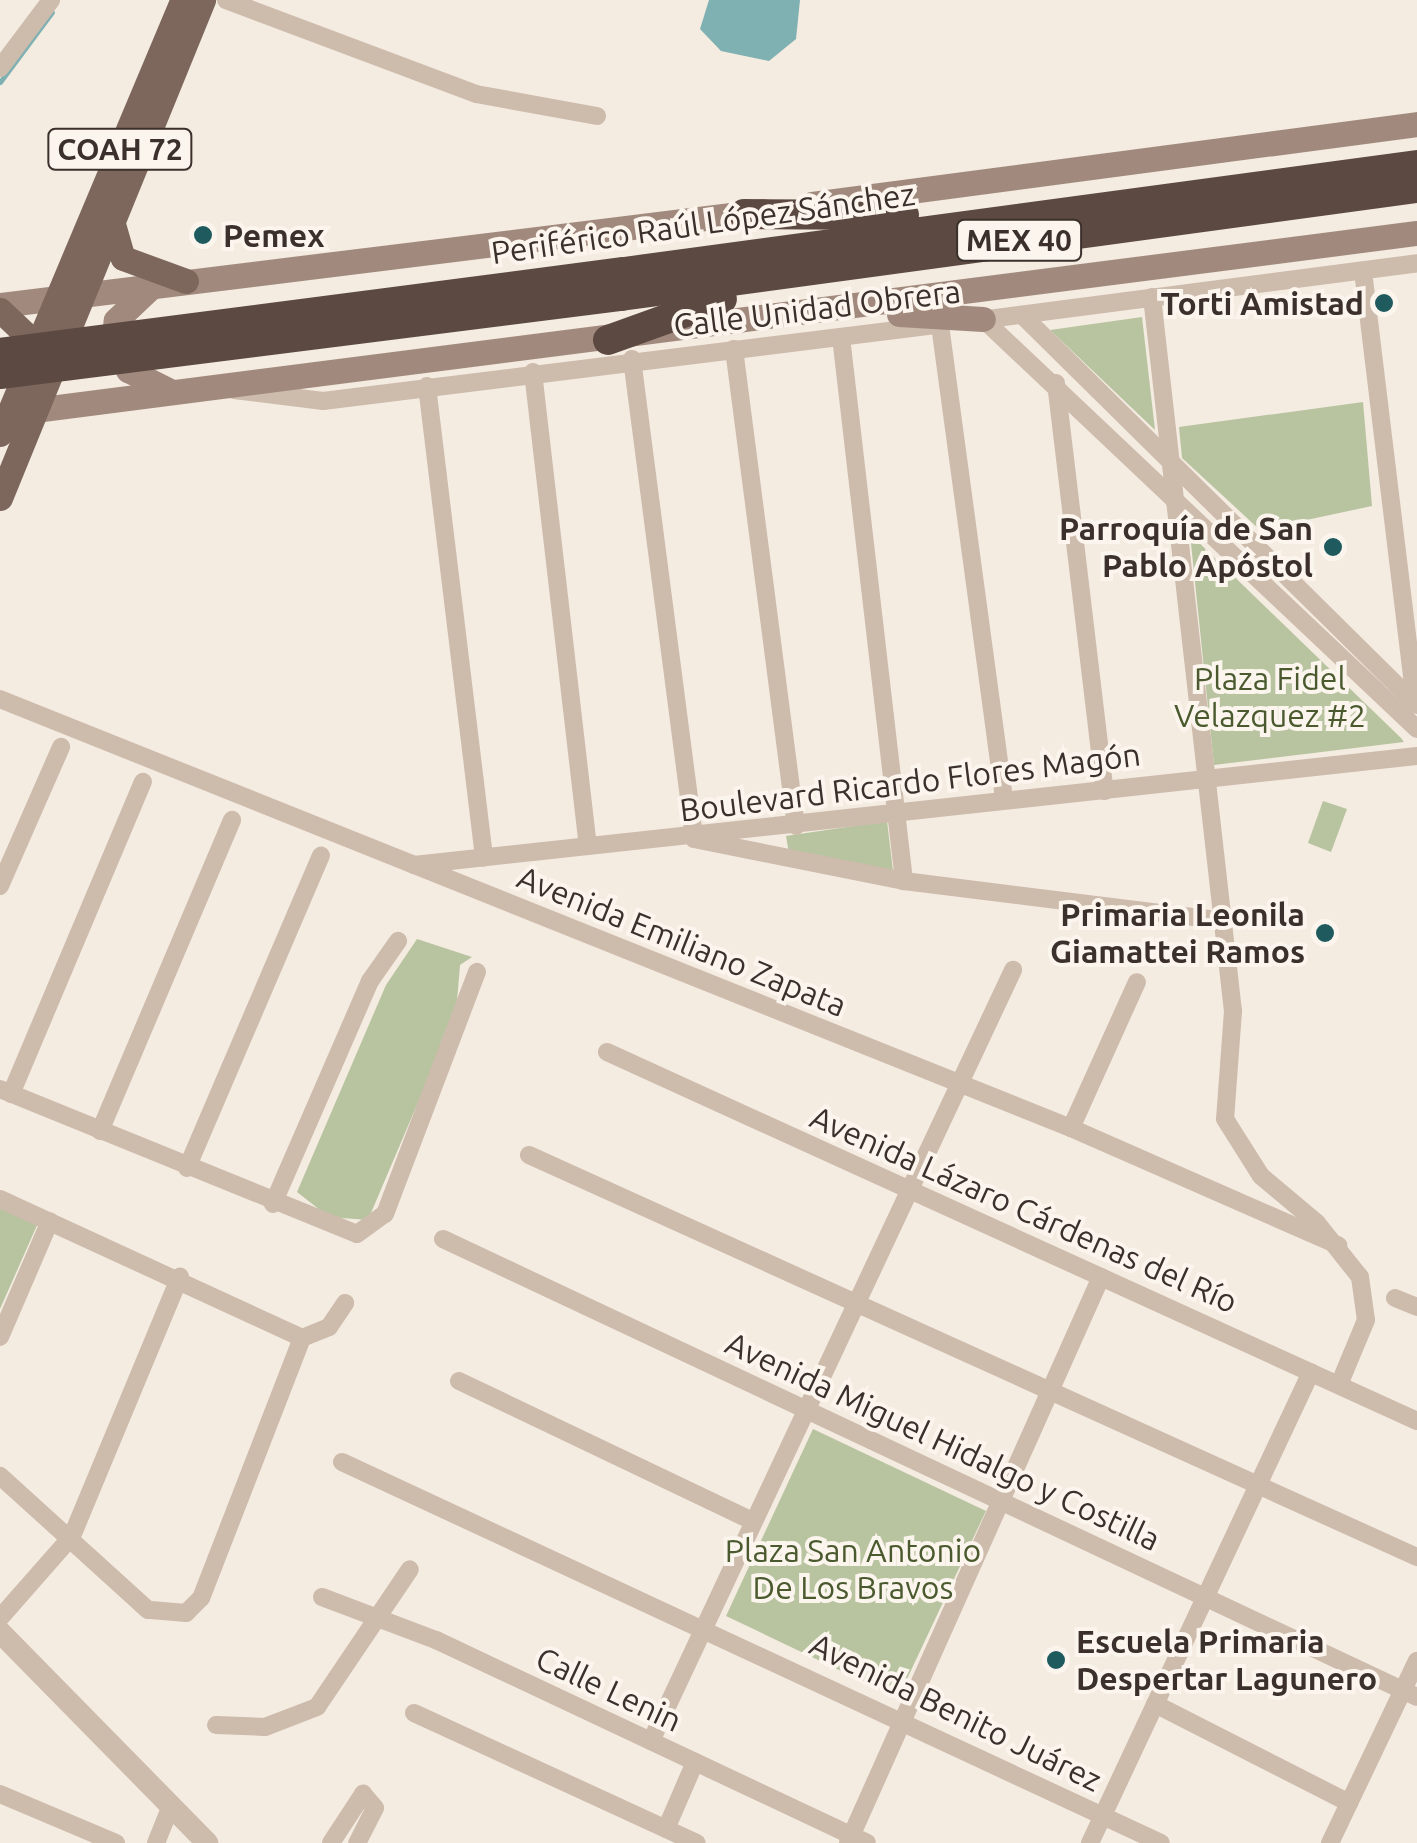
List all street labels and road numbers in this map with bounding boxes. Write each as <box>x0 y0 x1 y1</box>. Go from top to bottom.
road number: COAH 72 <box>45 124 195 174</box>
street label: Periférico Raúl López Sánchez <box>489 174 917 272</box>
road number: MEX 40 <box>954 215 1084 265</box>
street label: Calle Unidad Obrera <box>671 271 963 345</box>
street label: Boulevard Ricardo Flores Magón <box>677 735 1143 829</box>
street label: Avenida Emiliano Zapata <box>512 857 852 1025</box>
street label: Avenida Lázaro Cárdenas del Río <box>805 1097 1243 1321</box>
street label: Avenida Miguel Hidalgo y Costilla <box>720 1323 1166 1559</box>
street label: Avenida Benito Juárez <box>804 1625 1108 1799</box>
street label: Calle Lenin <box>530 1639 688 1739</box>

